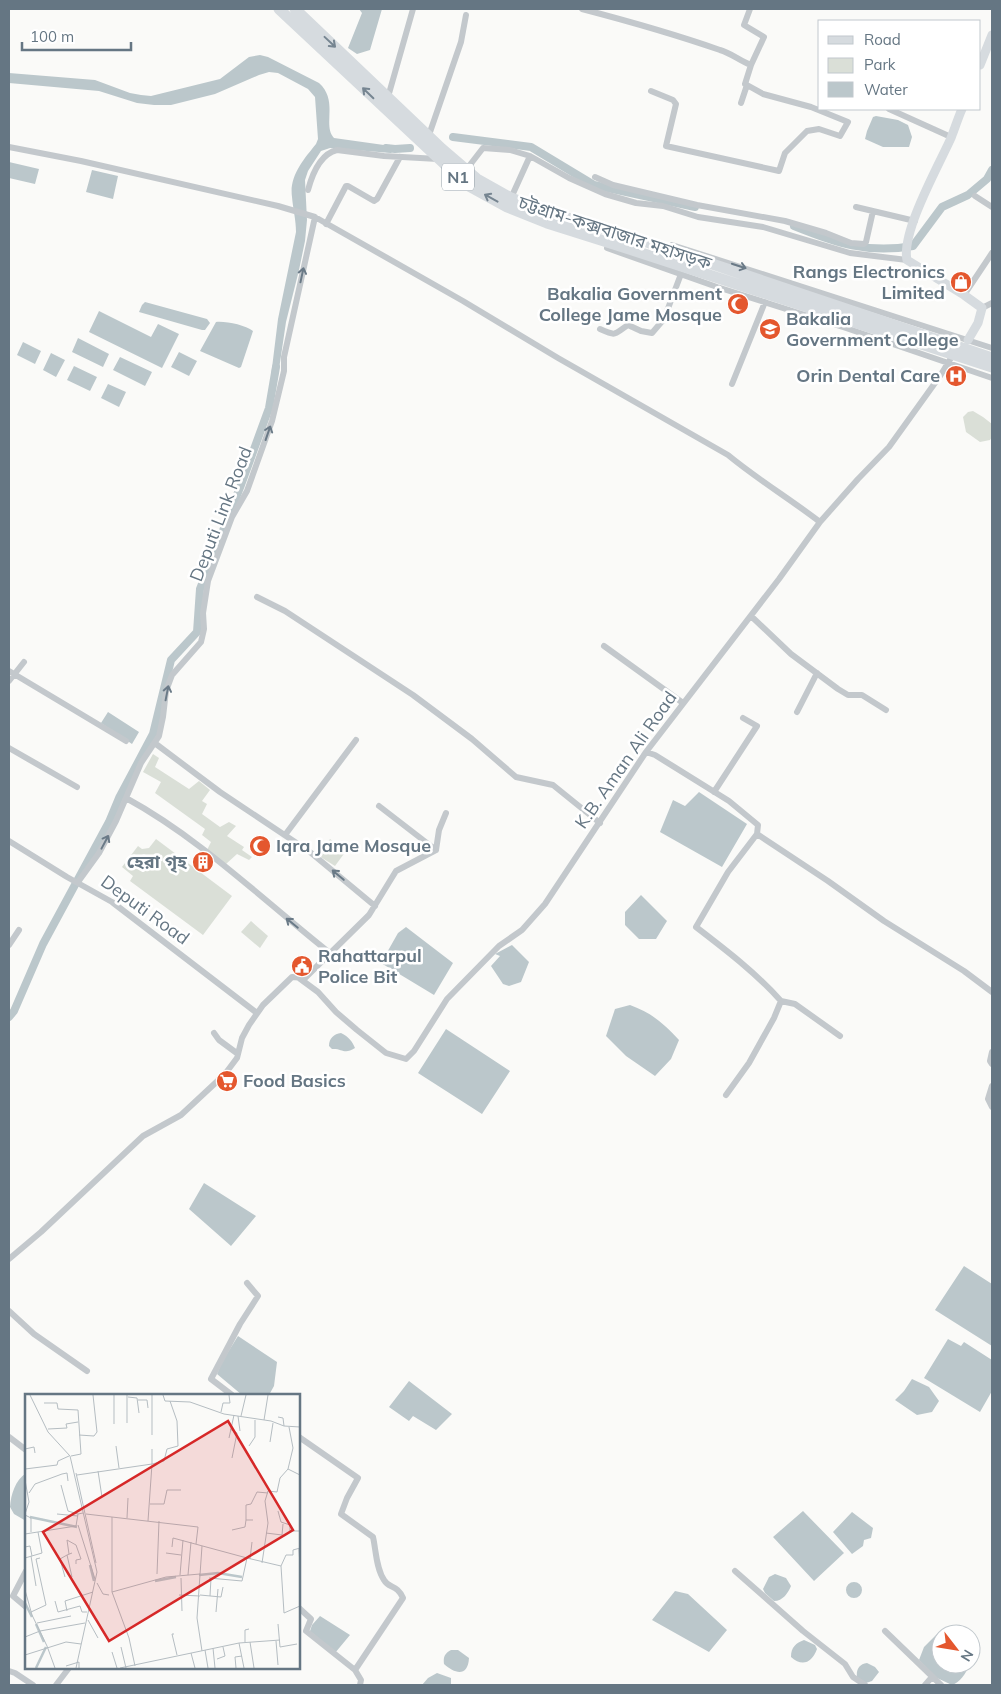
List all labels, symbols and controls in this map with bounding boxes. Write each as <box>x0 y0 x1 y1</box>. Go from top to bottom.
scale bar <box>22 20 131 52</box>
legend <box>818 20 981 110</box>
text: 100 m <box>30 27 74 46</box>
text: Road <box>864 30 901 49</box>
one-way arrow <box>324 36 337 48</box>
text: Park <box>864 55 896 74</box>
text: Water <box>864 80 908 99</box>
one-way arrow <box>361 87 374 99</box>
road number: N1 <box>442 163 474 190</box>
street label: চট্টগ্রাম-কক্সবাজার মহাসড়ক <box>515 190 715 275</box>
one-way arrow <box>483 193 498 203</box>
place label: Rangs Electronics Limited <box>793 260 945 304</box>
one-way arrow <box>731 261 747 271</box>
one-way arrow <box>298 267 307 283</box>
shop icon: Rangs Electronics Limited <box>949 270 973 294</box>
place label: Bakalia Government College Jame Mosque <box>539 282 722 326</box>
mosque icon: Bakalia Government College Jame Mosque <box>726 292 750 316</box>
place label: Bakalia Government College <box>786 307 959 351</box>
school or university icon: Bakalia Government College <box>758 317 782 341</box>
place label: Orin Dental Care <box>796 364 940 387</box>
hospital icon: Orin Dental Care <box>944 364 968 388</box>
one-way arrow <box>263 426 273 442</box>
street label: Deputi Link Road <box>184 443 257 584</box>
one-way arrow <box>162 686 172 702</box>
street label: K.B. Aman Ali Road <box>570 687 682 833</box>
one-way arrow <box>100 834 110 849</box>
mosque icon: Iqra Jame Mosque <box>248 834 272 858</box>
place label: Iqra Jame Mosque <box>276 834 431 857</box>
place label: হেরা গৃহ <box>127 850 188 873</box>
building icon: হেরা গৃহ <box>191 850 215 874</box>
street label: Deputi Road <box>97 870 194 949</box>
one-way arrow <box>331 870 344 881</box>
one-way arrow <box>286 917 299 928</box>
place label: Rahattarpul Police Bit <box>318 944 422 988</box>
public building icon: Rahattarpul Police Bit <box>290 954 314 978</box>
supermarket icon: Food Basics <box>215 1069 239 1093</box>
place label: Food Basics <box>243 1069 346 1092</box>
inset map <box>25 1394 300 1669</box>
north arrow <box>931 1624 981 1674</box>
text: N <box>957 1647 978 1665</box>

